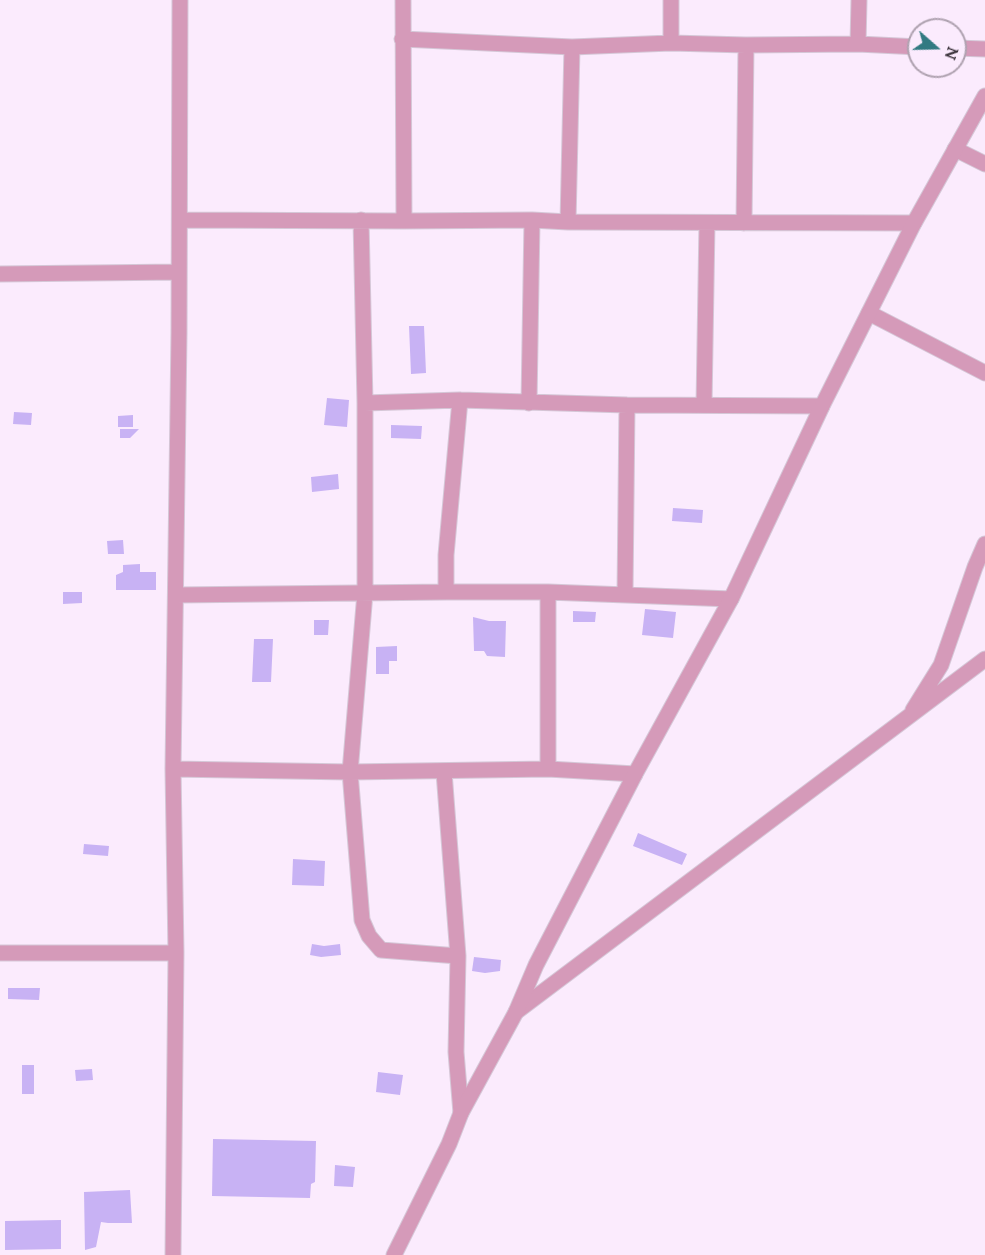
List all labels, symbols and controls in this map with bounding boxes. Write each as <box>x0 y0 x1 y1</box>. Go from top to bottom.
north arrow <box>907 18 967 78</box>
text: N <box>941 44 964 63</box>

